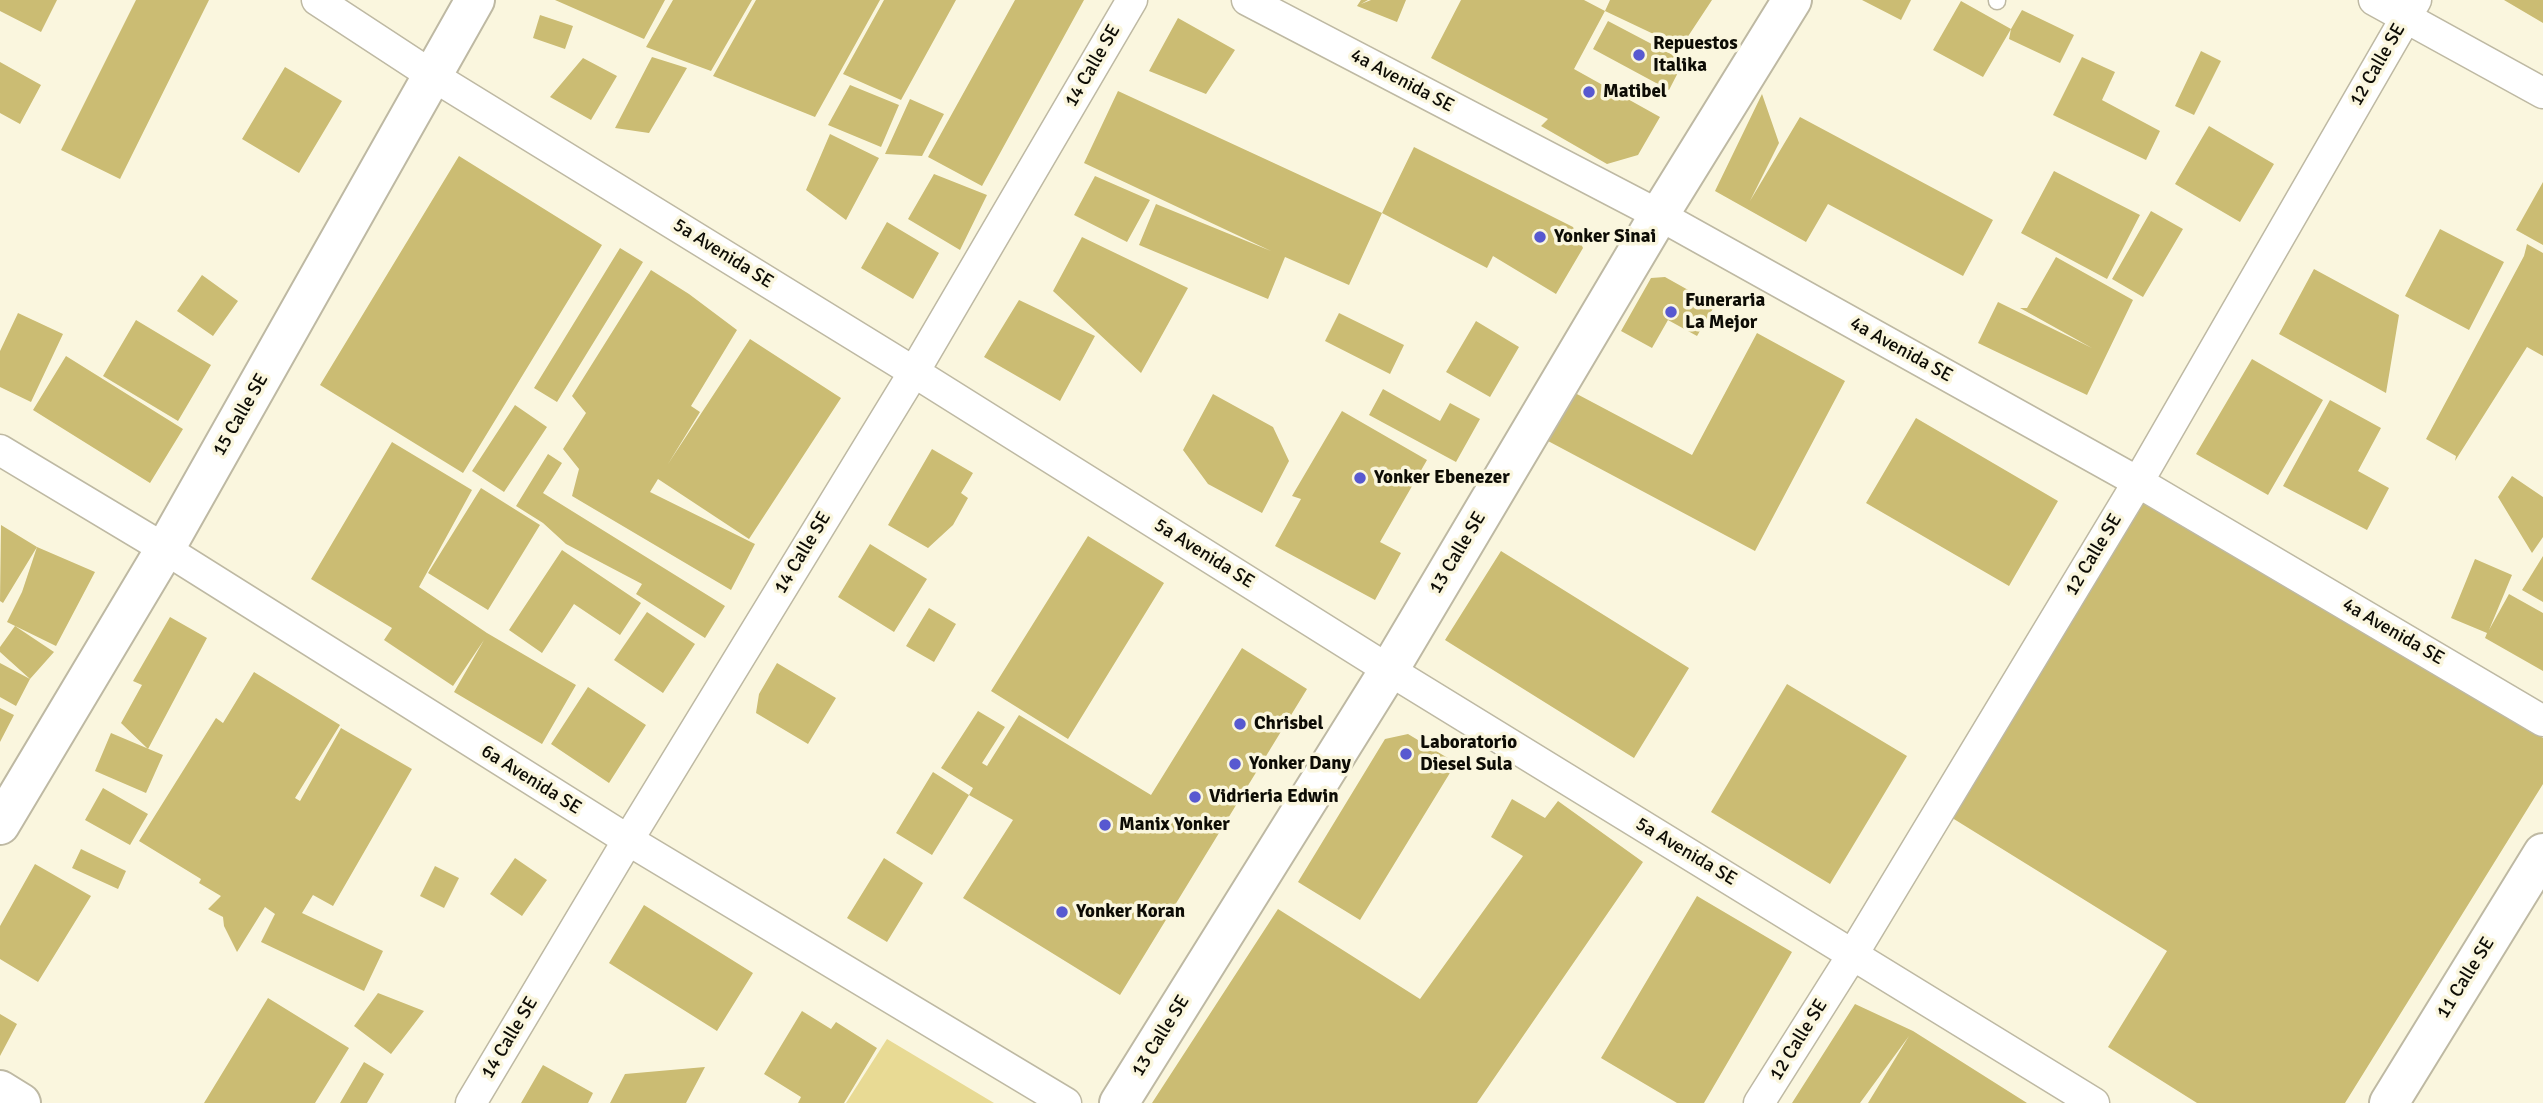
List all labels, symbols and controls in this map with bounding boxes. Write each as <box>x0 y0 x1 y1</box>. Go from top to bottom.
street label: 12 Calle SE <box>2345 20 2411 110</box>
street label: 14 Calle SE <box>1060 21 1126 111</box>
place label: Repuestos Italika <box>1653 33 1738 77</box>
street label: 4a Avenida SE <box>1346 44 1458 118</box>
marker: Repuestos Italika <box>1631 47 1647 63</box>
place label: Matibel <box>1603 81 1667 103</box>
marker: Matibel <box>1581 84 1597 100</box>
street label: 5a Avenida SE <box>669 214 777 294</box>
place label: Yonker Sinai <box>1554 226 1656 248</box>
marker: Yonker Sinai <box>1532 229 1548 245</box>
place label: Funeraria La Mejor <box>1685 290 1765 334</box>
marker: Funeraria La Mejor <box>1663 304 1679 320</box>
street label: 4a Avenida SE <box>1846 312 1956 388</box>
street label: 15 Calle SE <box>208 370 274 460</box>
place label: Yonker Ebenezer <box>1374 467 1510 489</box>
marker: Yonker Ebenezer <box>1352 470 1368 486</box>
street label: 14 Calle SE <box>770 508 836 598</box>
street label: 13 Calle SE <box>1425 508 1491 598</box>
street label: 12 Calle SE <box>2061 510 2127 600</box>
street label: 5a Avenida SE <box>1150 514 1258 594</box>
street label: 4a Avenida SE <box>2338 594 2448 670</box>
place label: Chrisbel <box>1254 713 1323 735</box>
marker: Chrisbel <box>1232 716 1248 732</box>
place label: Laboratorio Diesel Sula <box>1420 732 1517 776</box>
street label: 6a Avenida SE <box>477 740 585 820</box>
marker: Laboratorio Diesel Sula <box>1398 746 1414 762</box>
place label: Yonker Dany <box>1249 753 1351 775</box>
marker: Yonker Dany <box>1227 756 1243 772</box>
place label: Vidrieria Edwin <box>1209 786 1339 808</box>
marker: Vidrieria Edwin <box>1187 789 1203 805</box>
street label: 5a Avenida SE <box>1631 813 1741 891</box>
place label: Manix Yonker <box>1119 814 1230 836</box>
marker: Manix Yonker <box>1097 817 1113 833</box>
place label: Yonker Koran <box>1076 901 1185 923</box>
marker: Yonker Koran <box>1054 904 1070 920</box>
street label: 11 Calle SE <box>2432 933 2500 1023</box>
street label: 13 Calle SE <box>1127 991 1195 1081</box>
street label: 14 Calle SE <box>477 993 543 1083</box>
street label: 12 Calle SE <box>1765 995 1833 1085</box>

